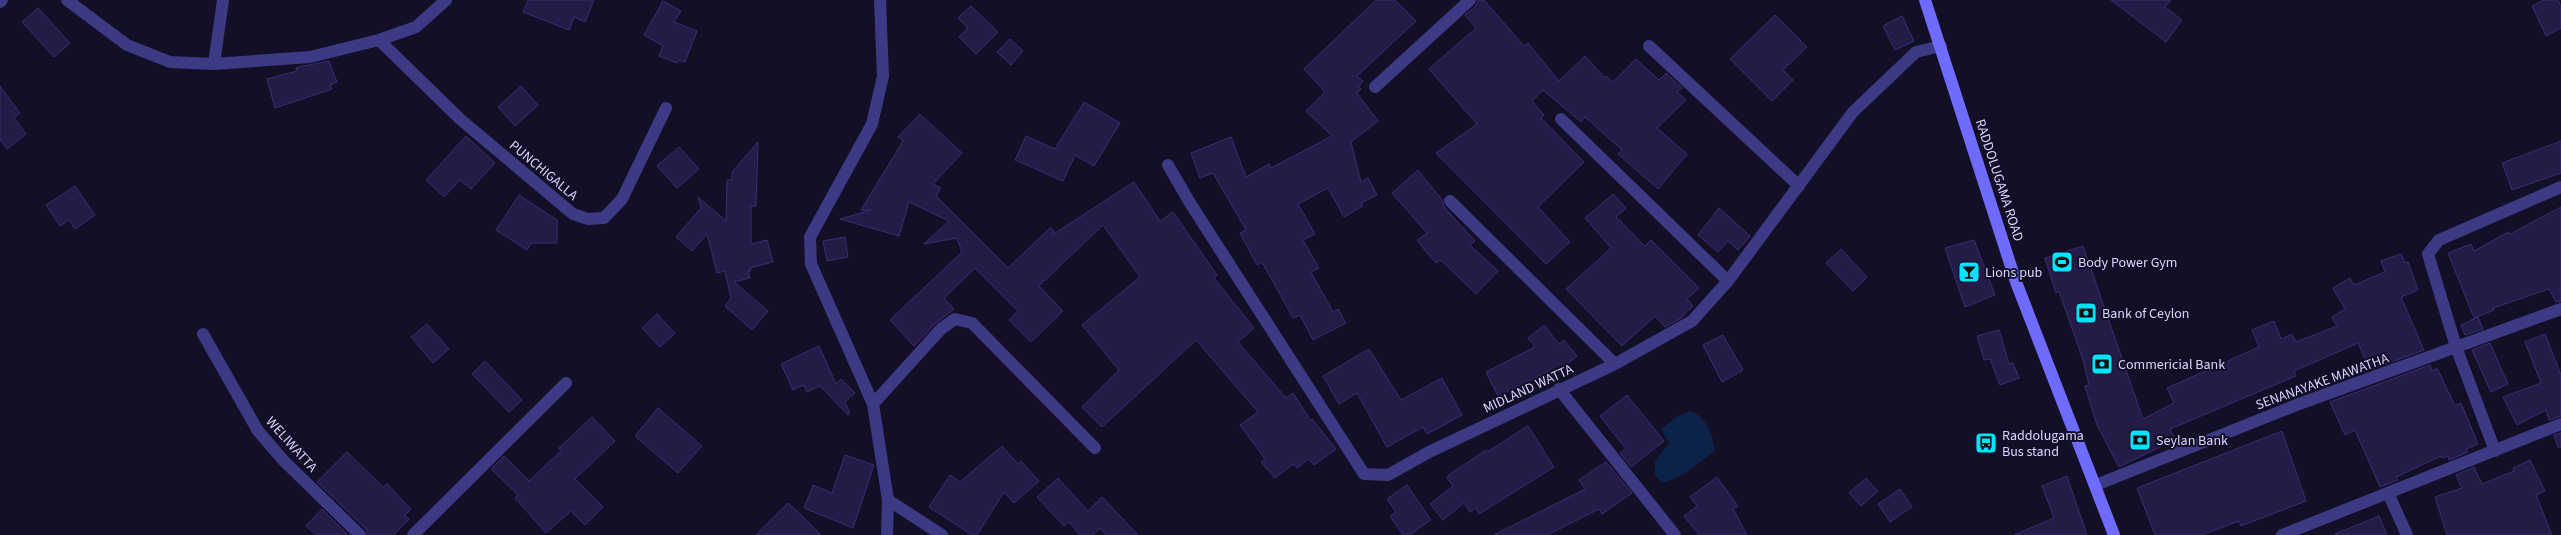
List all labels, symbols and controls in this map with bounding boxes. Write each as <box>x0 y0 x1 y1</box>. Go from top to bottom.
street label: RADDOLUGAMA ROAD <box>1970 117 2028 244</box>
street label: PUNCHIGALLA <box>505 136 582 206</box>
sports icon: Body Power Gym <box>2050 250 2074 274</box>
place label: Body Power Gym <box>2078 253 2177 273</box>
bar icon: Lions pub <box>1957 260 1981 284</box>
place label: Lions pub <box>1985 263 2043 283</box>
bank icon: Bank of Ceylon <box>2074 301 2098 325</box>
place label: Bank of Ceylon <box>2102 304 2190 324</box>
street label: SENANAYAKE MAWATHA <box>2253 348 2392 415</box>
bank icon: Commericial Bank <box>2090 352 2114 376</box>
place label: Commericial Bank <box>2118 355 2225 375</box>
street label: MIDLAND WATTA <box>1480 359 1577 419</box>
street label: WELIWATTA <box>261 412 322 477</box>
place label: Raddolugama Bus stand <box>2002 426 2084 462</box>
bank icon: Seylan Bank <box>2128 428 2152 452</box>
bus stop icon: Raddolugama Bus stand <box>1974 431 1998 455</box>
place label: Seylan Bank <box>2156 431 2228 451</box>

